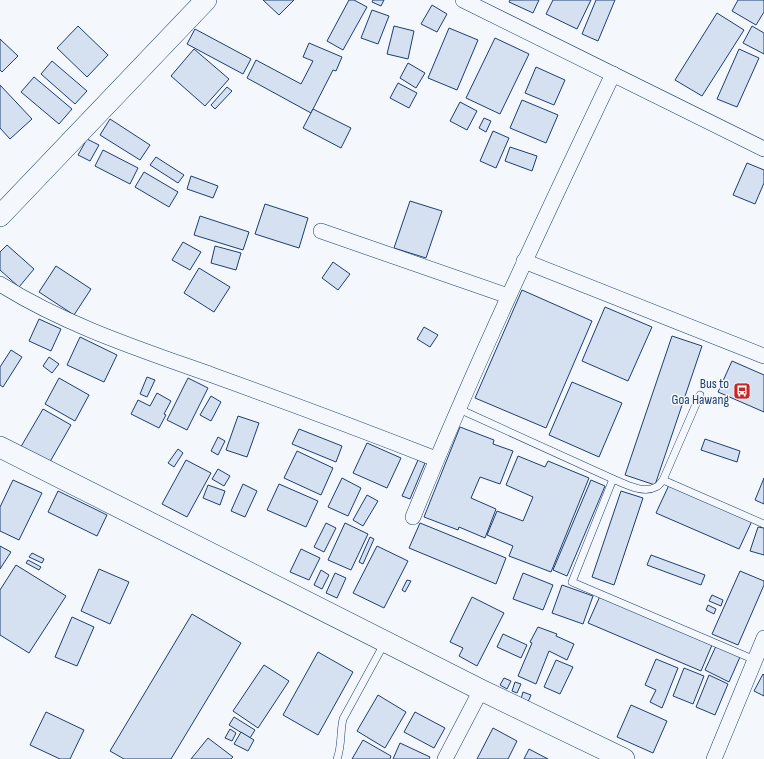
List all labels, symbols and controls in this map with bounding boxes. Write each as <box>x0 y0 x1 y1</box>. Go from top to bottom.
place label: Bus to Goa Hawang <box>672 375 729 408</box>
bus stop icon: Bus to Goa Hawang <box>732 381 752 401</box>

